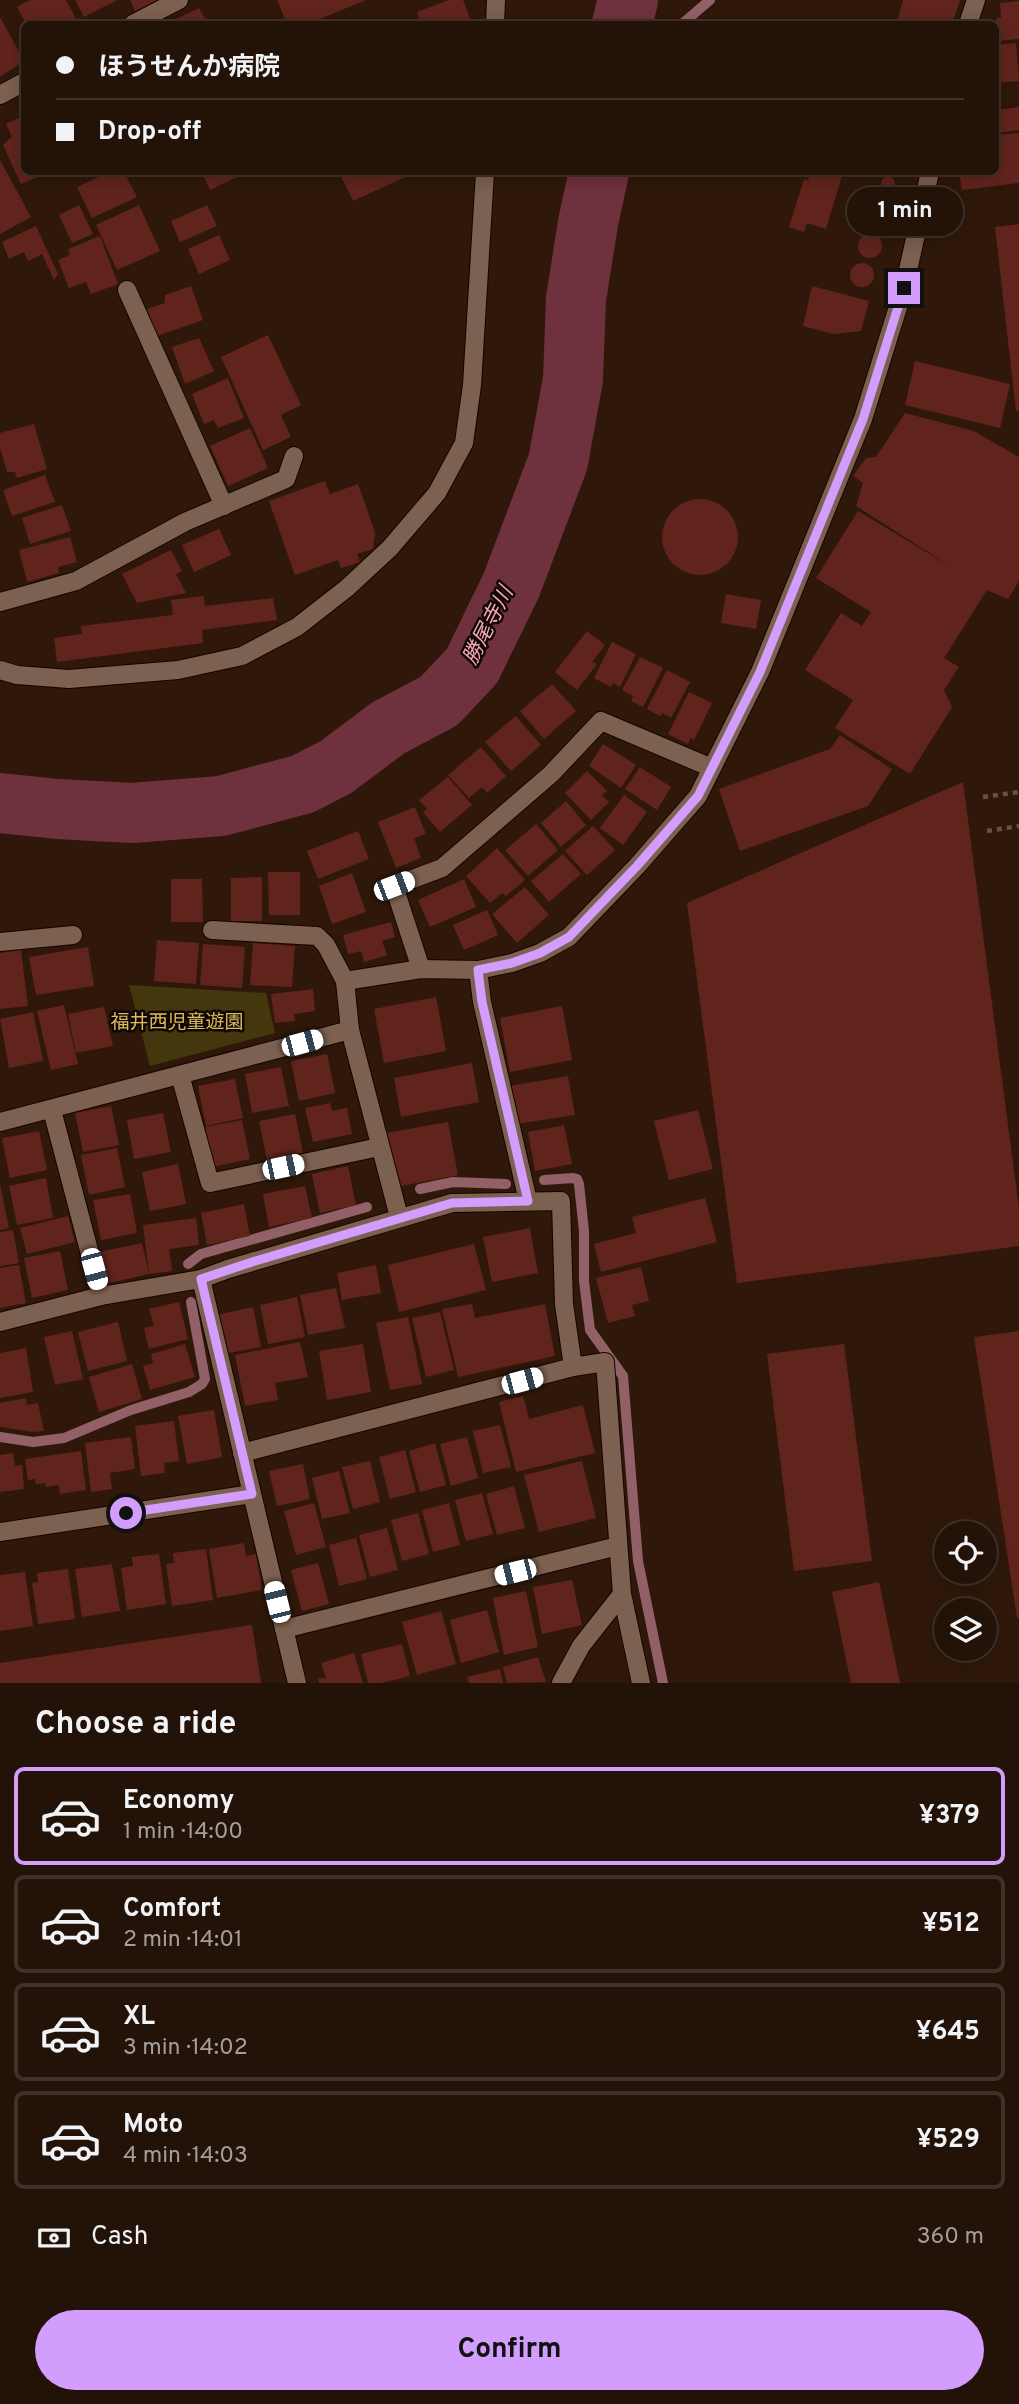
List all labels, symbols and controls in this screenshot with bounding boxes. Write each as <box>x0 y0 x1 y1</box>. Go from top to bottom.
text: ほうせんか病院 <box>98 52 280 85</box>
text: Drop-off <box>98 116 201 149</box>
callout: 1 min <box>846 187 962 236</box>
text: 1 min <box>877 197 933 226</box>
route end <box>888 272 920 304</box>
water label: 勝尾寺川 <box>458 581 521 670</box>
car <box>371 869 418 903</box>
park label: 福井西児童遊園 <box>110 1011 244 1035</box>
car <box>279 1027 326 1059</box>
car <box>261 1152 306 1182</box>
car <box>79 1246 110 1292</box>
car <box>499 1365 546 1397</box>
route start <box>110 1497 142 1529</box>
map controls <box>934 1521 997 1661</box>
button: locate <box>934 1521 997 1584</box>
car <box>493 1557 538 1587</box>
car <box>262 1579 293 1625</box>
button: layers <box>934 1598 997 1661</box>
text: Choose a ride <box>35 1705 236 1745</box>
icon: car <box>39 1785 102 1848</box>
text: Economy <box>123 1785 234 1818</box>
text: ¥379 <box>919 1800 980 1833</box>
text: 1 min · 14:00 <box>123 1818 243 1847</box>
icon: car <box>39 1893 102 1956</box>
text: Comfort <box>123 1893 221 1926</box>
text: ¥512 <box>922 1908 980 1941</box>
text: 2 min · 14:01 <box>123 1926 242 1955</box>
icon: car <box>39 2001 102 2064</box>
text: XL <box>123 2001 155 2034</box>
text: ¥645 <box>916 2016 980 2049</box>
text: 3 min · 14:02 <box>123 2034 248 2063</box>
icon: car <box>39 2109 102 2172</box>
text: Moto <box>123 2109 183 2142</box>
text: ¥529 <box>916 2124 980 2157</box>
text: 4 min · 14:03 <box>123 2142 248 2171</box>
icon: cash <box>35 2219 73 2257</box>
text: Cash <box>91 2221 148 2254</box>
text: 360 m <box>917 2223 984 2252</box>
button: Confirm <box>35 2310 984 2390</box>

